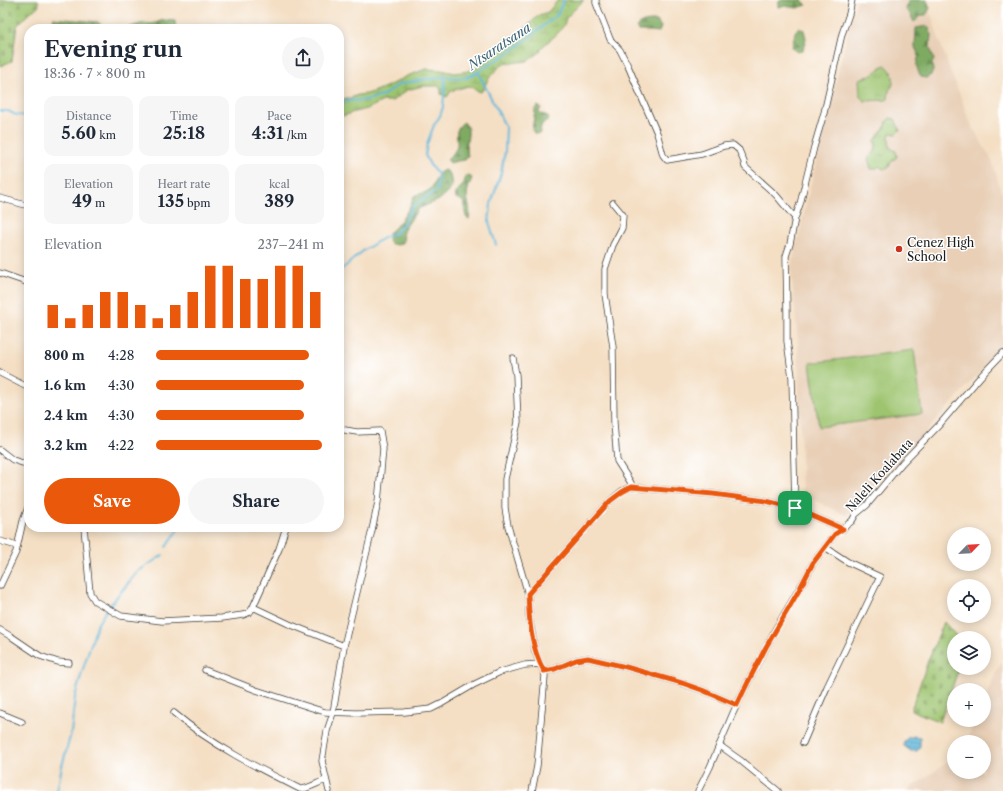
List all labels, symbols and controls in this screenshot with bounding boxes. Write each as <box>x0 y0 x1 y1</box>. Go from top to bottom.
water label: Ntsaratsana <box>464 19 534 73</box>
text: Evening run <box>44 36 183 63</box>
button: share <box>282 37 324 79</box>
text: 18:36 · 7 × 800 m <box>44 65 146 81</box>
text: Distance <box>66 109 111 123</box>
text: Time <box>170 109 198 123</box>
text: Pace <box>267 109 292 123</box>
text: 5.60 <box>61 123 96 143</box>
text: 25:18 <box>163 123 205 143</box>
text: 4:31 <box>251 123 284 143</box>
text: km <box>96 128 116 142</box>
text: /km <box>284 128 307 142</box>
text: Elevation <box>64 177 113 191</box>
text: Heart rate <box>157 177 211 191</box>
text: kcal <box>269 177 290 191</box>
text: 49 <box>72 191 92 211</box>
text: 135 <box>157 191 184 211</box>
text: 389 <box>264 191 294 211</box>
text: m <box>92 196 105 210</box>
text: bpm <box>184 196 211 210</box>
place label: Cenez High School <box>907 235 975 264</box>
text: Elevation <box>44 236 102 252</box>
text: 237–241 m <box>258 236 324 252</box>
marker: Cenez High School <box>894 244 904 254</box>
text: 800 m <box>44 347 85 363</box>
text: 4:28 <box>108 347 134 363</box>
text: 1.6 km <box>44 377 86 393</box>
text: 4:30 <box>108 377 135 393</box>
text: 2.4 km <box>44 407 88 423</box>
text: 4:30 <box>108 407 135 423</box>
street label: Naleli Koalabata <box>842 435 916 515</box>
text: 3.2 km <box>44 437 87 453</box>
text: 4:22 <box>108 437 134 453</box>
button: Save <box>44 478 180 524</box>
button: Share <box>188 478 324 524</box>
pin <box>778 491 812 525</box>
icon: arrive <box>784 497 806 519</box>
north arrow <box>947 527 991 571</box>
map controls <box>947 527 991 779</box>
button: locate <box>947 579 991 623</box>
button: layers <box>947 631 991 675</box>
button: + <box>947 683 991 727</box>
button: − <box>947 735 991 779</box>

